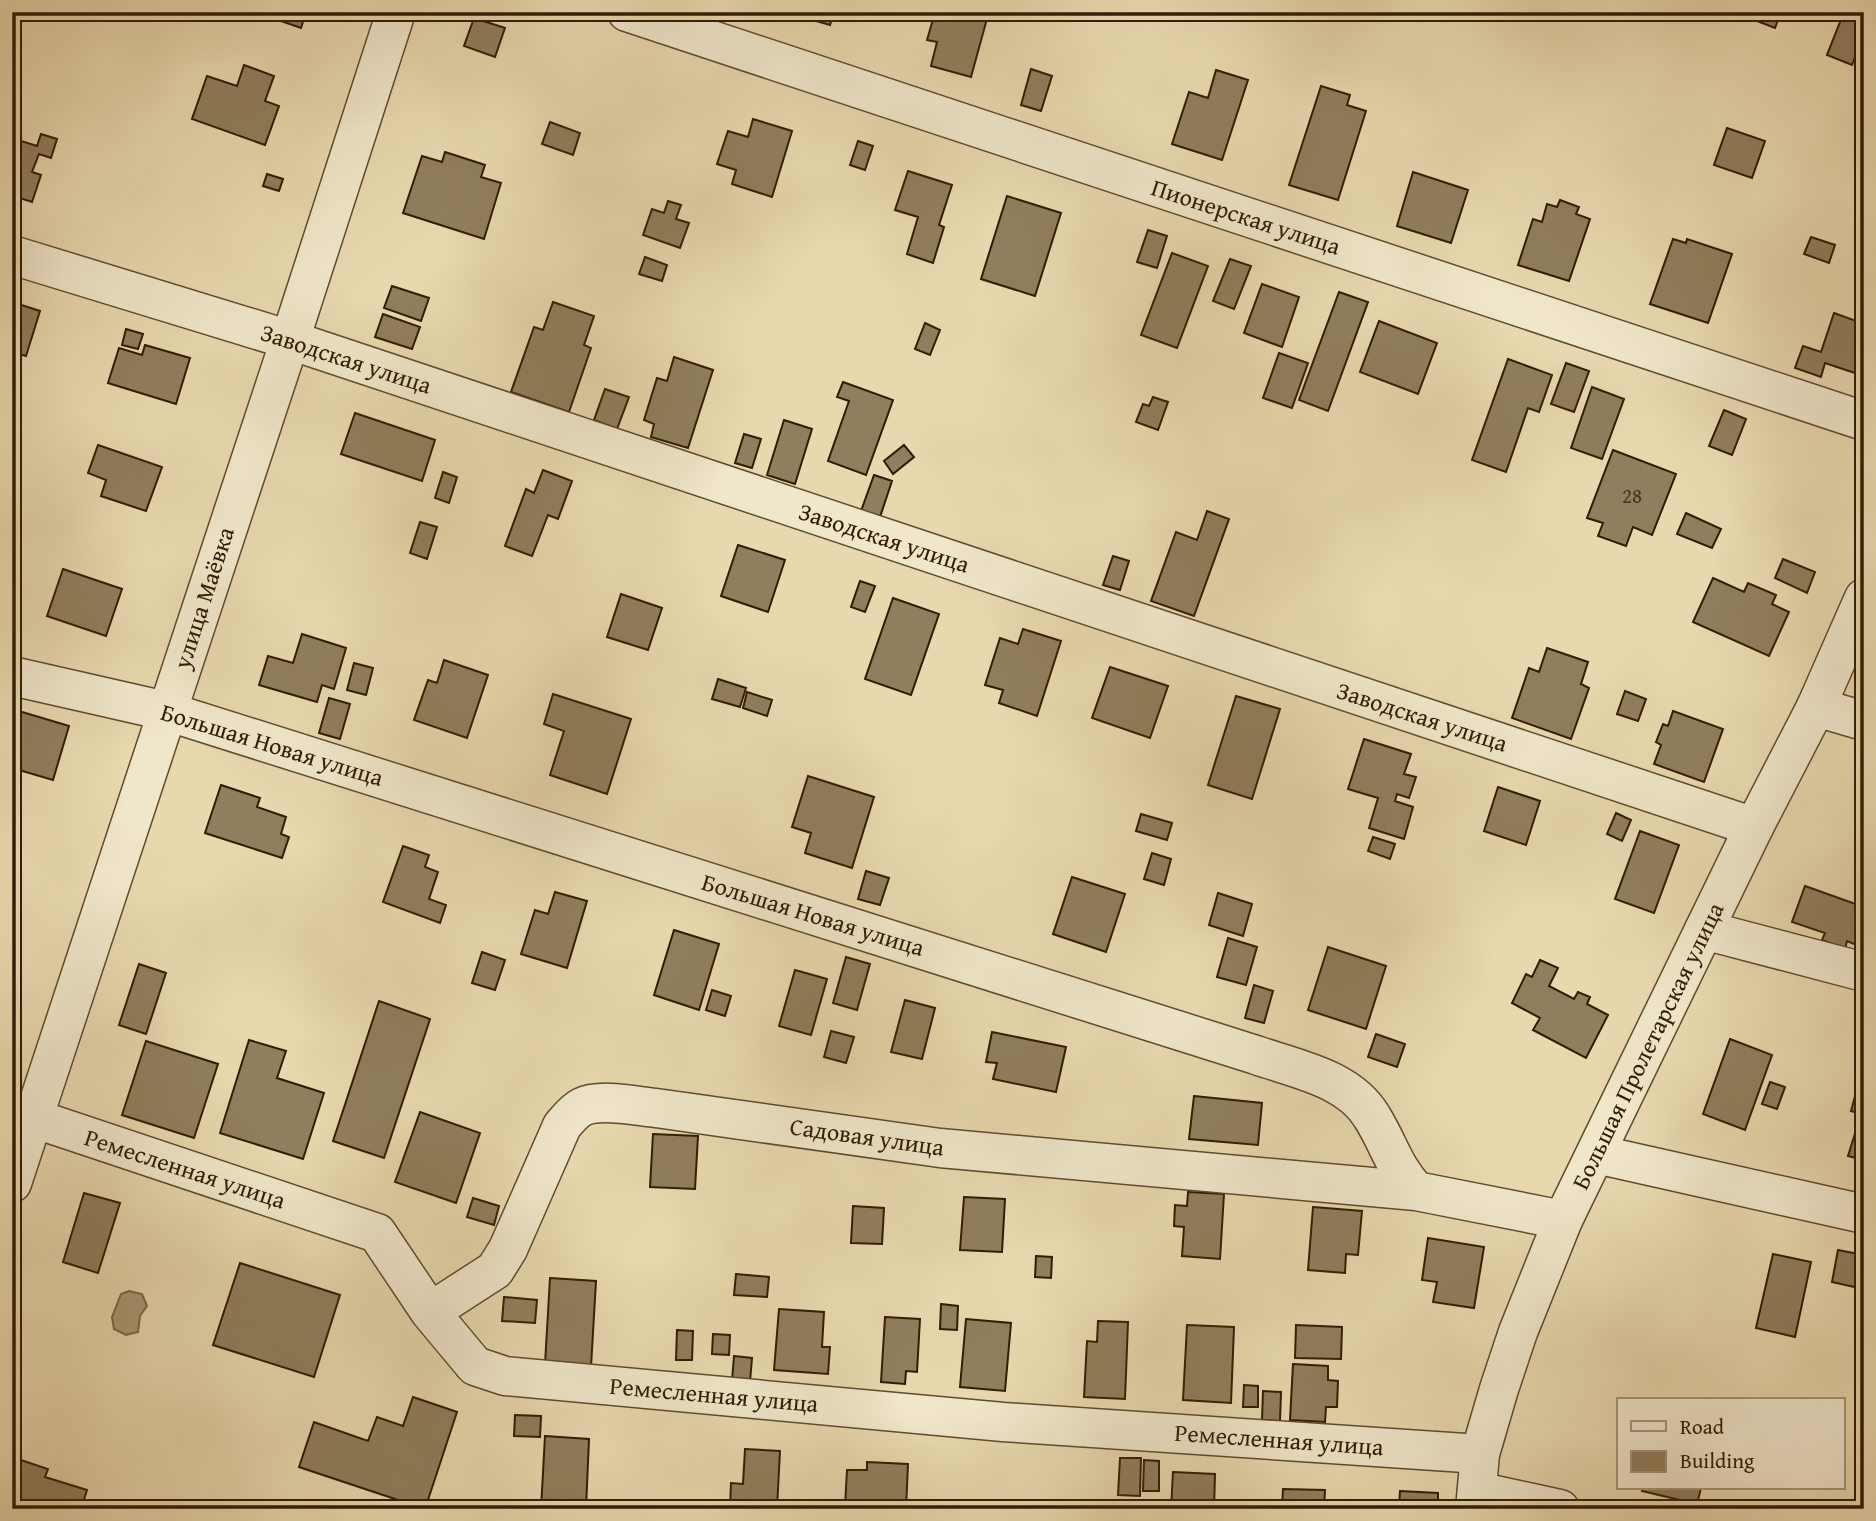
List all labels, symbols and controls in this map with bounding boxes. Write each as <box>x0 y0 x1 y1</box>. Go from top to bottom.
street label: Пионерская улица <box>1147 169 1346 264</box>
street label: Заводская улица <box>256 314 437 403</box>
house number: 28 <box>1622 480 1642 511</box>
street label: Заводская улица <box>794 493 975 582</box>
street label: улица Маёвка <box>164 522 243 674</box>
street label: Заводская улица <box>1332 672 1513 761</box>
street label: Большая Новая улица <box>157 694 388 795</box>
street label: Большая Новая улица <box>698 864 929 965</box>
street label: Большая Пролетарская улица <box>1563 896 1733 1195</box>
street label: Садовая улица <box>788 1108 947 1165</box>
street label: Ремесленная улица <box>80 1120 291 1218</box>
street label: Ремесленная улица <box>608 1368 820 1421</box>
legend <box>1617 1398 1844 1490</box>
text: Road <box>1680 1411 1725 1442</box>
street label: Ремесленная улица <box>1173 1415 1385 1464</box>
text: Building <box>1680 1445 1755 1476</box>

